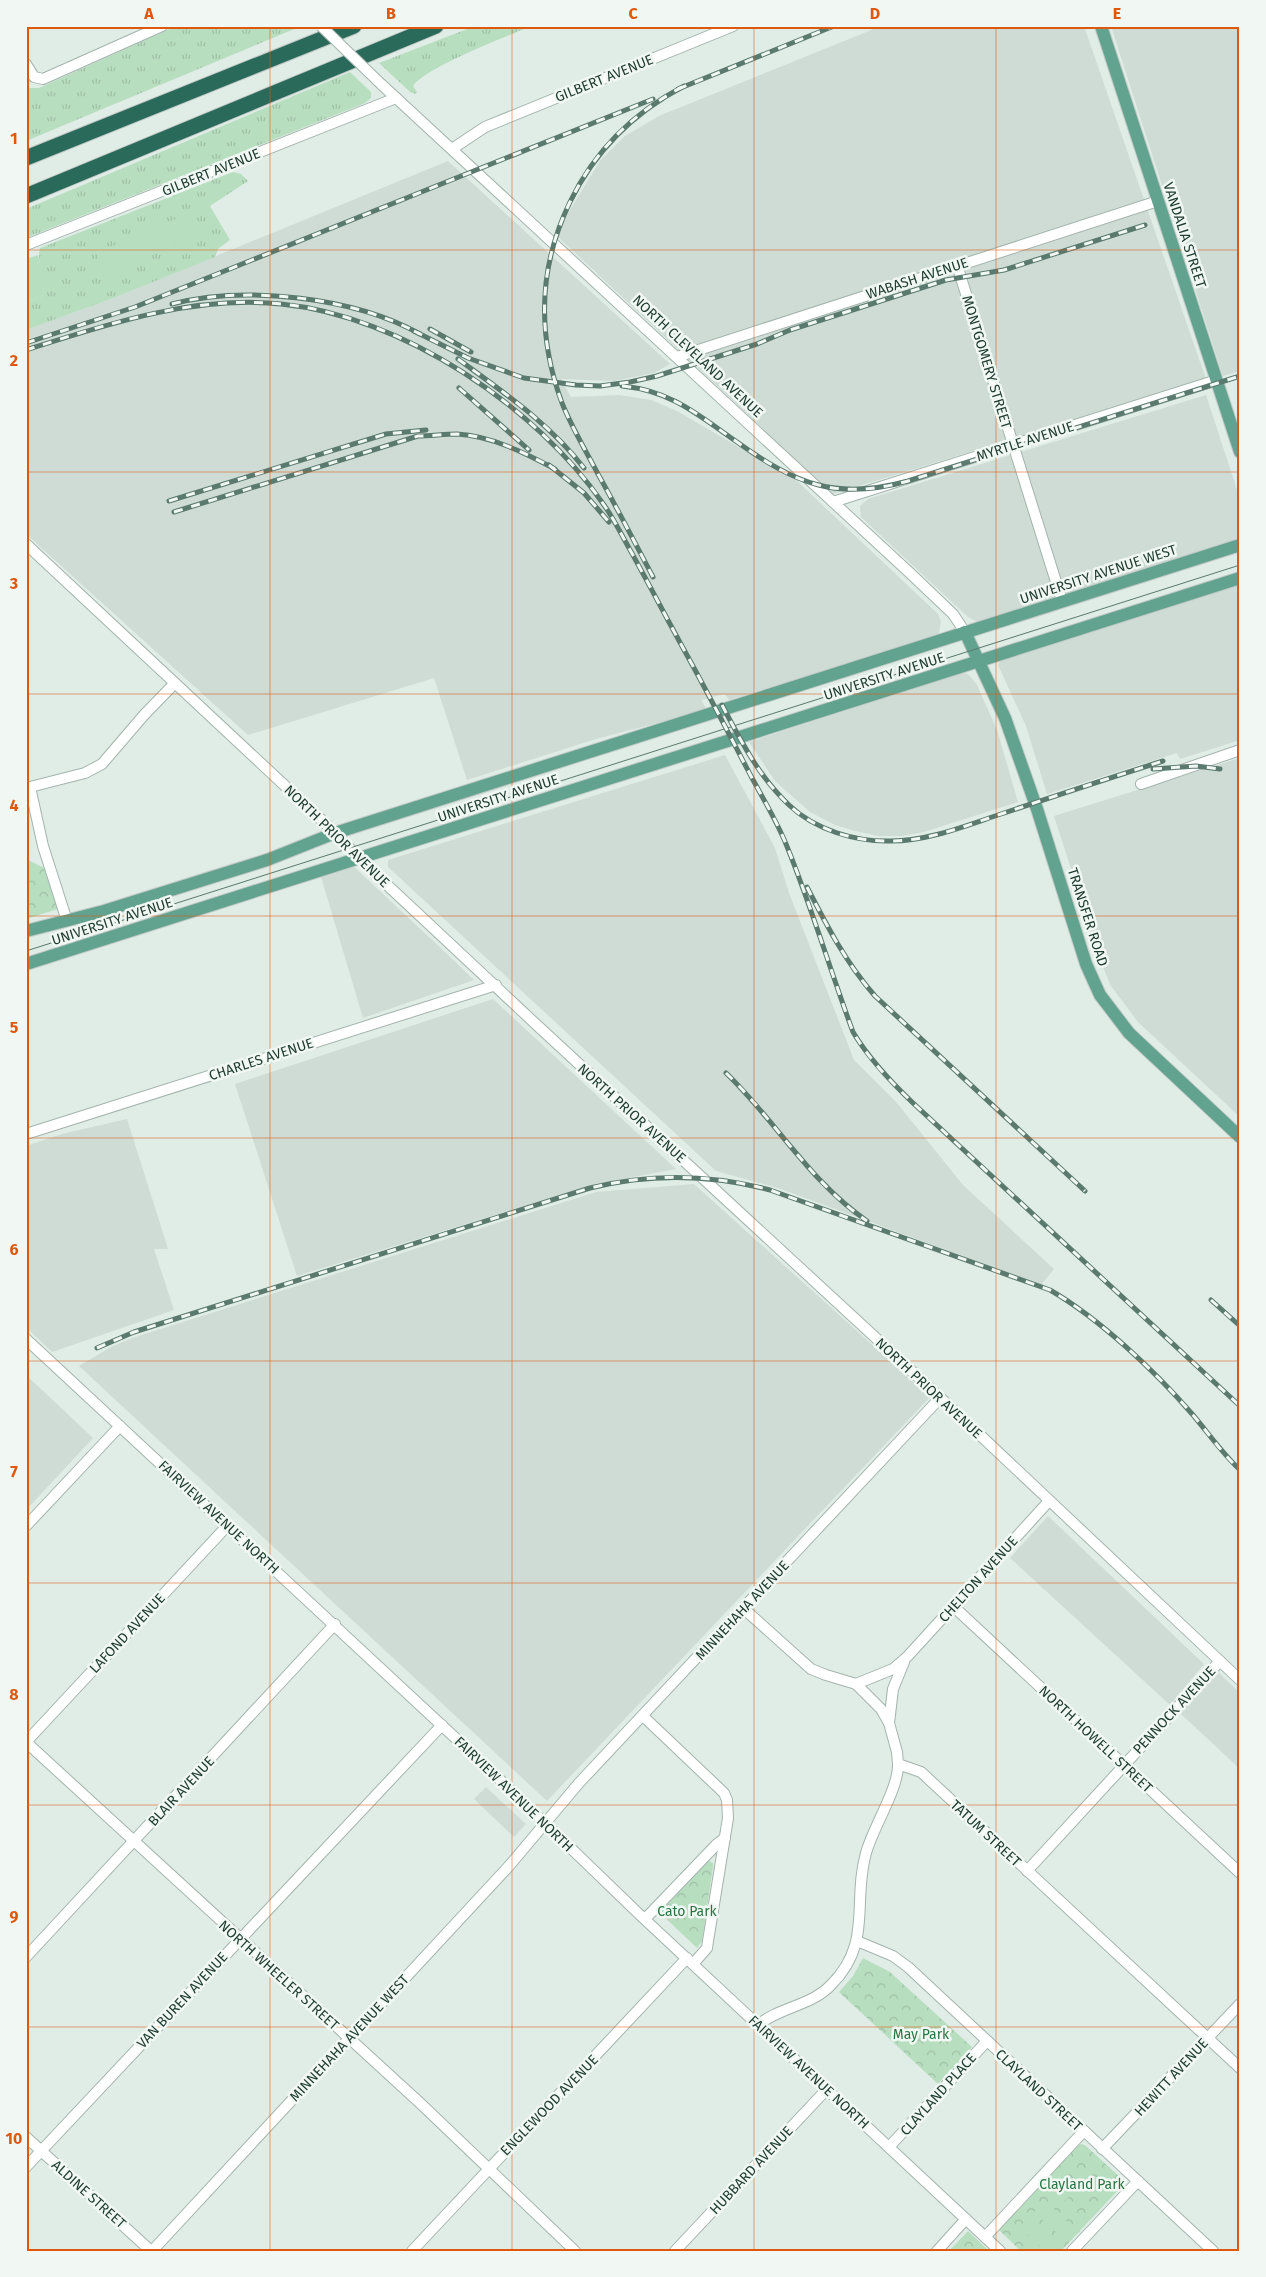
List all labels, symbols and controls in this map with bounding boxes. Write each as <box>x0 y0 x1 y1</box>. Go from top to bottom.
text: A <box>143 4 154 23</box>
text: B <box>386 4 396 23</box>
text: C <box>628 4 638 23</box>
text: D <box>870 4 880 23</box>
text: E <box>1113 4 1121 23</box>
street label: GILBERT AVENUE <box>553 51 656 106</box>
text: 1 <box>10 129 18 148</box>
street label: GILBERT AVENUE <box>160 145 263 200</box>
street label: VANDALIA STREET <box>1159 180 1210 291</box>
street label: WABASH AVENUE <box>864 254 970 303</box>
street label: NORTH CLEVELAND AVENUE <box>629 291 766 421</box>
street label: MONTGOMERY STREET <box>958 294 1015 431</box>
text: 2 <box>10 351 18 370</box>
street label: MYRTLE AVENUE <box>974 418 1076 465</box>
street label: UNIVERSITY AVENUE WEST <box>1018 541 1179 608</box>
text: 3 <box>9 574 18 593</box>
street label: UNIVERSITY AVENUE <box>821 649 947 704</box>
street label: UNIVERSITY AVENUE <box>435 771 561 826</box>
street label: NORTH PRIOR AVENUE <box>280 782 393 891</box>
text: 4 <box>9 796 19 815</box>
street label: TRANSFER ROAD <box>1064 866 1111 968</box>
street label: UNIVERSITY AVENUE <box>49 894 175 949</box>
text: 5 <box>10 1018 19 1037</box>
street label: CHARLES AVENUE <box>207 1035 316 1084</box>
street label: NORTH PRIOR AVENUE <box>574 1060 689 1167</box>
text: 6 <box>9 1240 19 1259</box>
street label: NORTH PRIOR AVENUE <box>872 1334 986 1442</box>
street label: FAIRVIEW AVENUE NORTH <box>155 1457 282 1578</box>
text: 7 <box>10 1462 18 1481</box>
street label: CHELTON AVENUE <box>935 1533 1021 1626</box>
street label: MINNEHAHA AVENUE <box>692 1557 793 1664</box>
street label: LAFOND AVENUE <box>86 1590 169 1677</box>
street label: PENNOCK AVENUE <box>1129 1663 1219 1758</box>
street label: NORTH HOWELL STREET <box>1035 1682 1157 1797</box>
text: 8 <box>9 1685 19 1704</box>
street label: FAIRVIEW AVENUE NORTH <box>451 1733 577 1856</box>
street label: BLAIR AVENUE <box>145 1753 218 1830</box>
street label: TATUM STREET <box>947 1796 1025 1871</box>
park label: Cato Park <box>657 1903 718 1920</box>
text: 9 <box>10 1907 19 1926</box>
street label: NORTH WHEELER STREET <box>215 1917 343 2034</box>
street label: VAN BUREN AVENUE <box>133 1949 231 2052</box>
street label: MINNEHAHA AVENUE WEST <box>286 1971 413 2105</box>
street label: FAIRVIEW AVENUE NORTH <box>745 2012 872 2133</box>
park label: May Park <box>893 2026 950 2043</box>
street label: HEWITT AVENUE <box>1131 2035 1212 2120</box>
street label: CLAYLAND STREET <box>992 2046 1086 2135</box>
street label: CLAYLAND PLACE <box>897 2049 980 2139</box>
street label: ENGLEWOOD AVENUE <box>497 2051 602 2159</box>
street label: HUBBARD AVENUE <box>706 2123 797 2218</box>
text: 10 <box>6 2129 22 2148</box>
street label: ALDINE STREET <box>48 2157 130 2233</box>
park label: Clayland Park <box>1039 2176 1126 2193</box>

